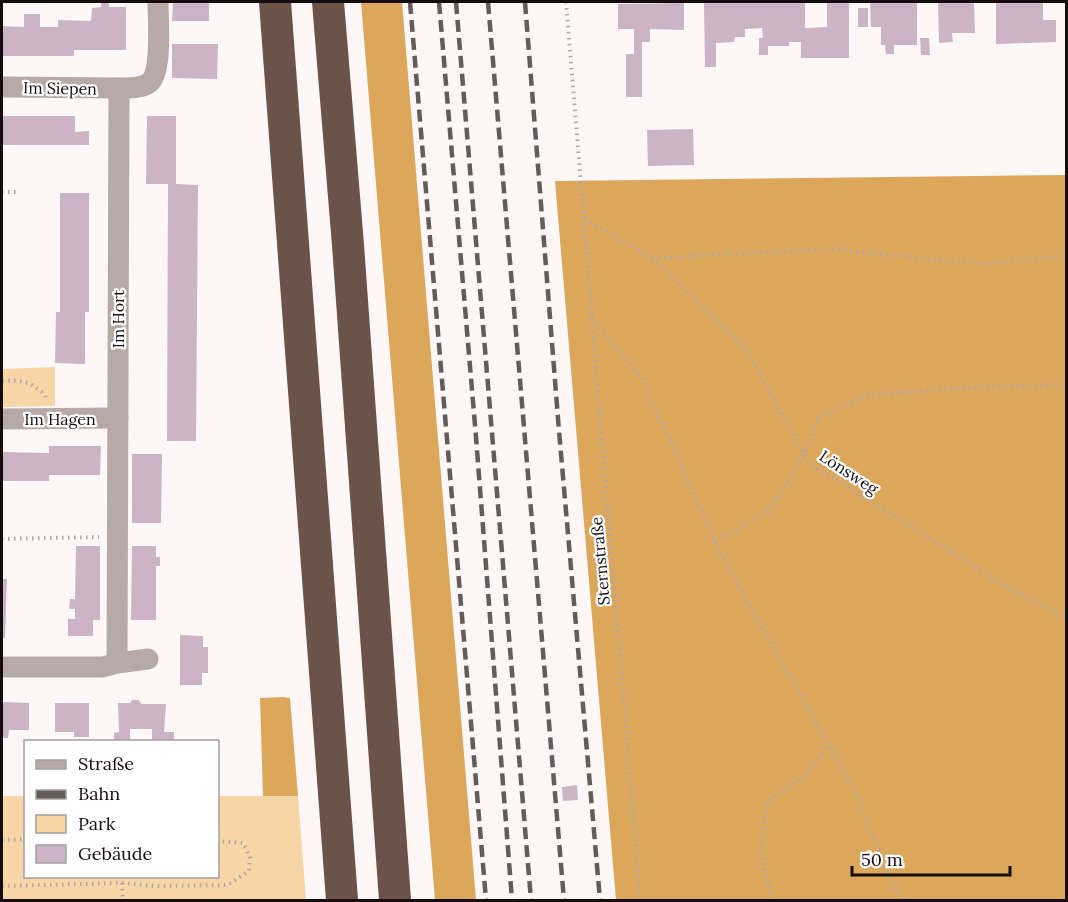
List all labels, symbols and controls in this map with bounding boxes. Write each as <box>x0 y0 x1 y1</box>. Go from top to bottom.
street label: Im Siepen <box>23 77 97 99</box>
street label: Im Hort <box>108 289 128 348</box>
street label: Im Hagen <box>24 409 96 429</box>
street label: Lönsweg <box>816 446 883 499</box>
street label: Sternstraße <box>586 516 614 606</box>
legend <box>24 740 219 878</box>
text: Straße <box>78 752 134 775</box>
text: Bahn <box>78 782 120 805</box>
text: Park <box>78 812 116 835</box>
scale bar <box>852 839 1010 877</box>
text: Gebäude <box>78 842 153 865</box>
text: 50 m <box>861 848 903 871</box>

